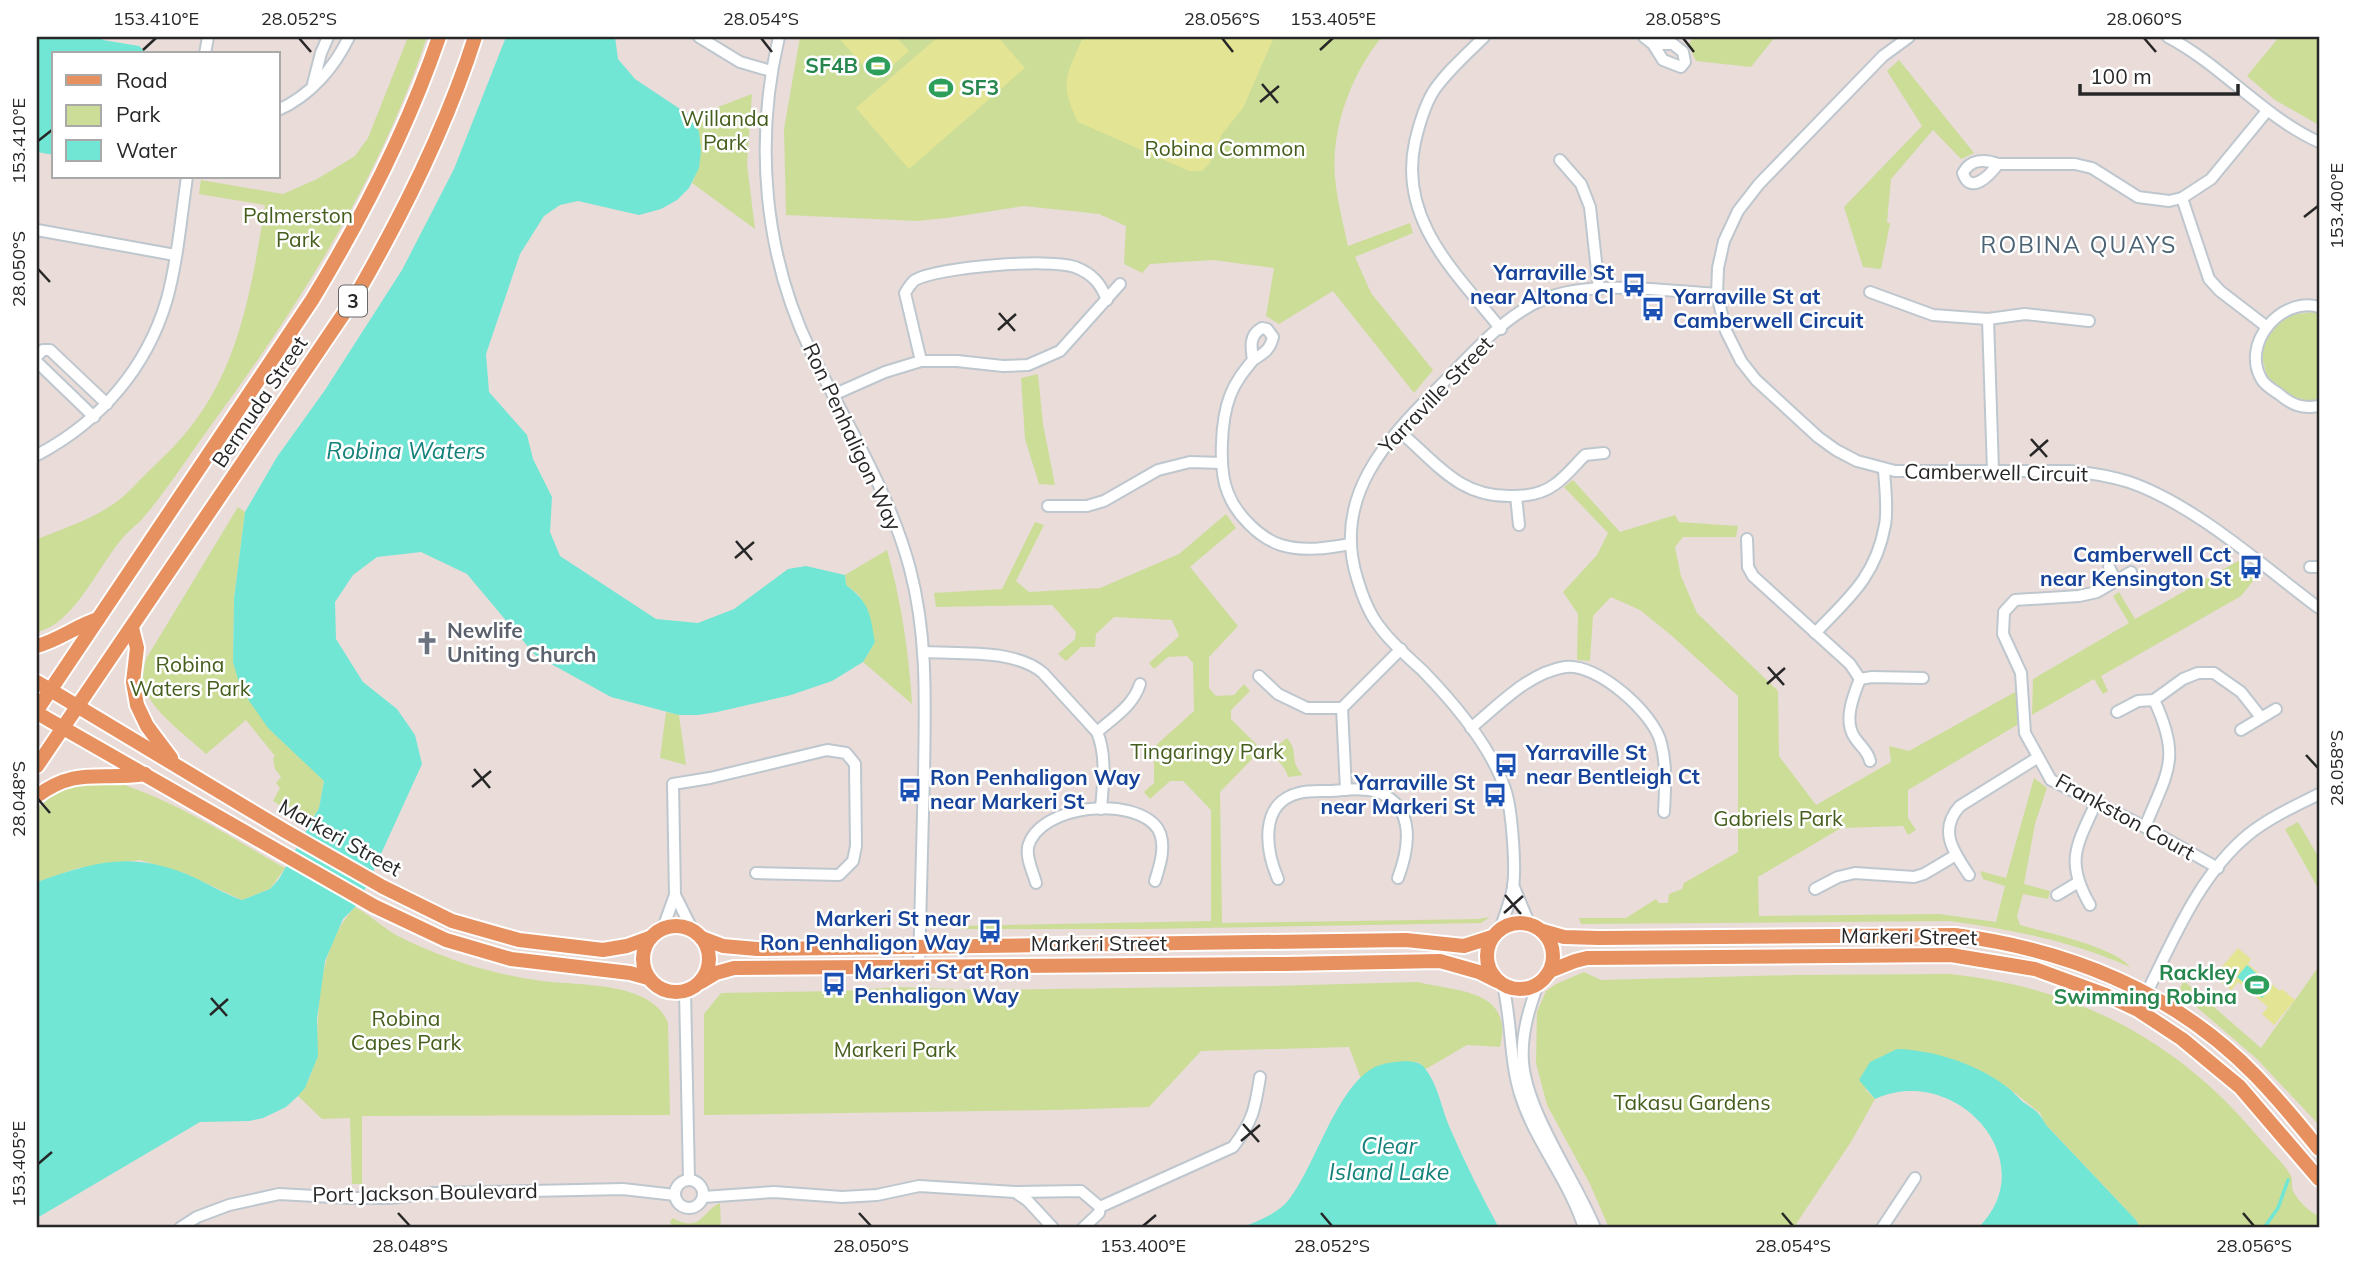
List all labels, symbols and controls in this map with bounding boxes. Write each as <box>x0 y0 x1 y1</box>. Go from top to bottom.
text: 153.410°E <box>113 7 199 30</box>
text: 28.052°S <box>261 7 337 30</box>
text: 28.054°S <box>723 7 799 30</box>
text: 28.056°S <box>1184 7 1260 30</box>
text: 153.405°E <box>1290 7 1376 30</box>
text: 28.058°S <box>1645 7 1721 30</box>
text: 28.060°S <box>2106 7 2182 30</box>
legend <box>52 52 280 178</box>
place label: SF4B <box>805 52 858 78</box>
sports icon: SF4B <box>864 52 892 80</box>
scale bar <box>2080 52 2237 96</box>
text: 100 m <box>2090 63 2152 89</box>
text: Road <box>116 67 167 93</box>
sports icon: SF3 <box>927 74 955 102</box>
place label: SF3 <box>961 74 999 100</box>
text: 153.410°E <box>7 98 30 184</box>
text: Park <box>116 101 160 127</box>
park label: Willanda Park <box>681 105 769 155</box>
park label: Robina Common <box>1144 135 1306 161</box>
text: Water <box>116 137 177 163</box>
text: 153.400°E <box>2325 163 2348 249</box>
park label: Palmerston Park <box>243 202 353 252</box>
district label: ROBINA QUAYS <box>1981 230 2177 259</box>
text: 28.050°S <box>7 231 30 307</box>
place label: Yarraville St near Altona Cl <box>1470 259 1614 309</box>
bus stop icon: Yarraville St near Altona Cl <box>1620 271 1648 299</box>
place label: Yarraville St at Camberwell Circuit <box>1672 283 1863 333</box>
road number: 3 <box>339 286 367 316</box>
bus stop icon: Yarraville St at Camberwell Circuit <box>1639 295 1667 323</box>
street label: Yarraville Street <box>1372 330 1498 459</box>
street label: Bermuda Street <box>206 331 313 472</box>
street label: Ron Penhaligon Way <box>798 339 908 535</box>
water label: Robina Waters <box>326 436 486 465</box>
street label: Camberwell Circuit <box>1904 457 2088 487</box>
place label: Camberwell Cct near Kensington St <box>2040 541 2231 591</box>
bus stop icon: Camberwell Cct near Kensington St <box>2237 553 2265 581</box>
place label: Newlife Uniting Church <box>447 617 597 667</box>
church icon: Newlife Uniting Church <box>413 629 441 657</box>
park label: Robina Waters Park <box>129 651 251 701</box>
text: 28.058°S <box>2325 730 2348 806</box>
park label: Tingaringy Park <box>1130 738 1284 764</box>
place label: Yarraville St near Bentleigh Ct <box>1525 739 1700 789</box>
bus stop icon: Yarraville St near Bentleigh Ct <box>1492 751 1520 779</box>
text: 28.048°S <box>7 761 30 837</box>
place label: Ron Penhaligon Way near Markeri St <box>930 764 1141 814</box>
street label: Frankston Court <box>2051 767 2200 865</box>
place label: Yarraville St near Markeri St <box>1320 769 1475 819</box>
bus stop icon: Ron Penhaligon Way near Markeri St <box>896 776 924 804</box>
bus stop icon: Yarraville St near Markeri St <box>1481 781 1509 809</box>
street label: Markeri Street <box>275 793 406 882</box>
park label: Gabriels Park <box>1713 805 1843 831</box>
place label: Markeri St near Ron Penhaligon Way <box>760 905 971 955</box>
bus stop icon: Markeri St near Ron Penhaligon Way <box>976 917 1004 945</box>
street label: Markeri Street <box>1841 922 1977 950</box>
street label: Markeri Street <box>1031 930 1167 956</box>
place label: Markeri St at Ron Penhaligon Way <box>854 958 1029 1008</box>
place label: Rackley Swimming Robina <box>2054 959 2238 1009</box>
bus stop icon: Markeri St at Ron Penhaligon Way <box>820 970 848 998</box>
sports icon: Rackley Swimming Robina <box>2243 971 2271 999</box>
park label: Robina Capes Park <box>351 1005 462 1055</box>
park label: Markeri Park <box>834 1036 956 1062</box>
park label: Takasu Gardens <box>1613 1089 1771 1115</box>
text: 153.405°E <box>7 1121 30 1207</box>
water label: Clear Island Lake <box>1329 1131 1449 1186</box>
street label: Port Jackson Boulevard <box>312 1177 538 1207</box>
text: 28.048°S <box>372 1234 448 1257</box>
text: 28.050°S <box>833 1234 909 1257</box>
text: 153.400°E <box>1100 1234 1186 1257</box>
text: 28.052°S <box>1294 1234 1370 1257</box>
text: 28.054°S <box>1755 1234 1831 1257</box>
text: 28.056°S <box>2216 1234 2292 1257</box>

